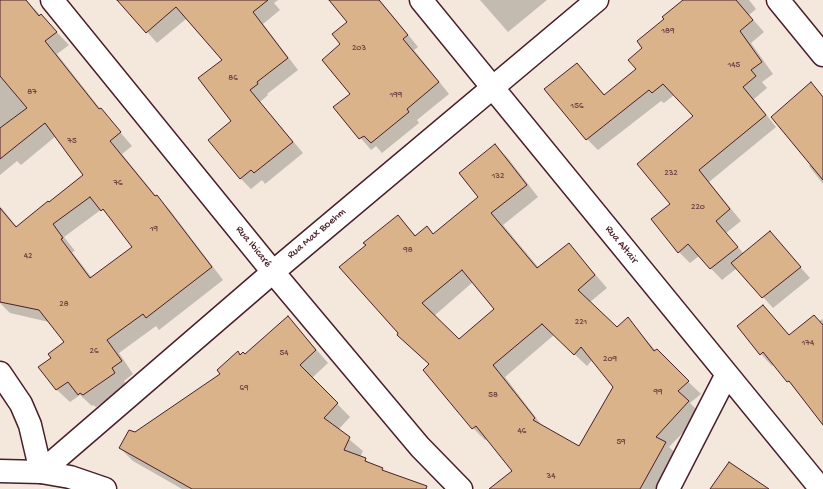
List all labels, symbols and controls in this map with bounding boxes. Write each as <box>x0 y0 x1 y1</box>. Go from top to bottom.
house number: 189 <box>661 27 675 37</box>
house number: 203 <box>352 44 366 54</box>
house number: 145 <box>728 61 740 71</box>
house number: 86 <box>228 74 238 84</box>
house number: 87 <box>27 88 37 98</box>
house number: 199 <box>390 91 402 101</box>
house number: 156 <box>571 102 583 112</box>
house number: 75 <box>67 137 77 147</box>
house number: 232 <box>664 169 678 179</box>
house number: 132 <box>492 172 504 182</box>
house number: 76 <box>113 179 123 189</box>
house number: 220 <box>691 203 705 213</box>
street label: Rua Max Boehm <box>285 206 349 262</box>
street label: Rua Ibicaré <box>232 223 274 271</box>
street label: Rua Altair <box>602 223 640 267</box>
house number: 19 <box>150 225 158 235</box>
house number: 98 <box>403 246 413 256</box>
house number: 42 <box>24 252 32 262</box>
house number: 28 <box>59 300 69 310</box>
house number: 221 <box>575 318 587 328</box>
house number: 174 <box>802 339 814 349</box>
house number: 26 <box>90 347 98 357</box>
house number: 54 <box>280 349 288 359</box>
house number: 209 <box>603 355 617 365</box>
house number: 69 <box>239 384 249 394</box>
house number: 99 <box>653 388 663 398</box>
house number: 58 <box>488 391 498 401</box>
house number: 46 <box>518 427 526 437</box>
house number: 59 <box>616 438 626 448</box>
house number: 34 <box>547 472 555 482</box>

